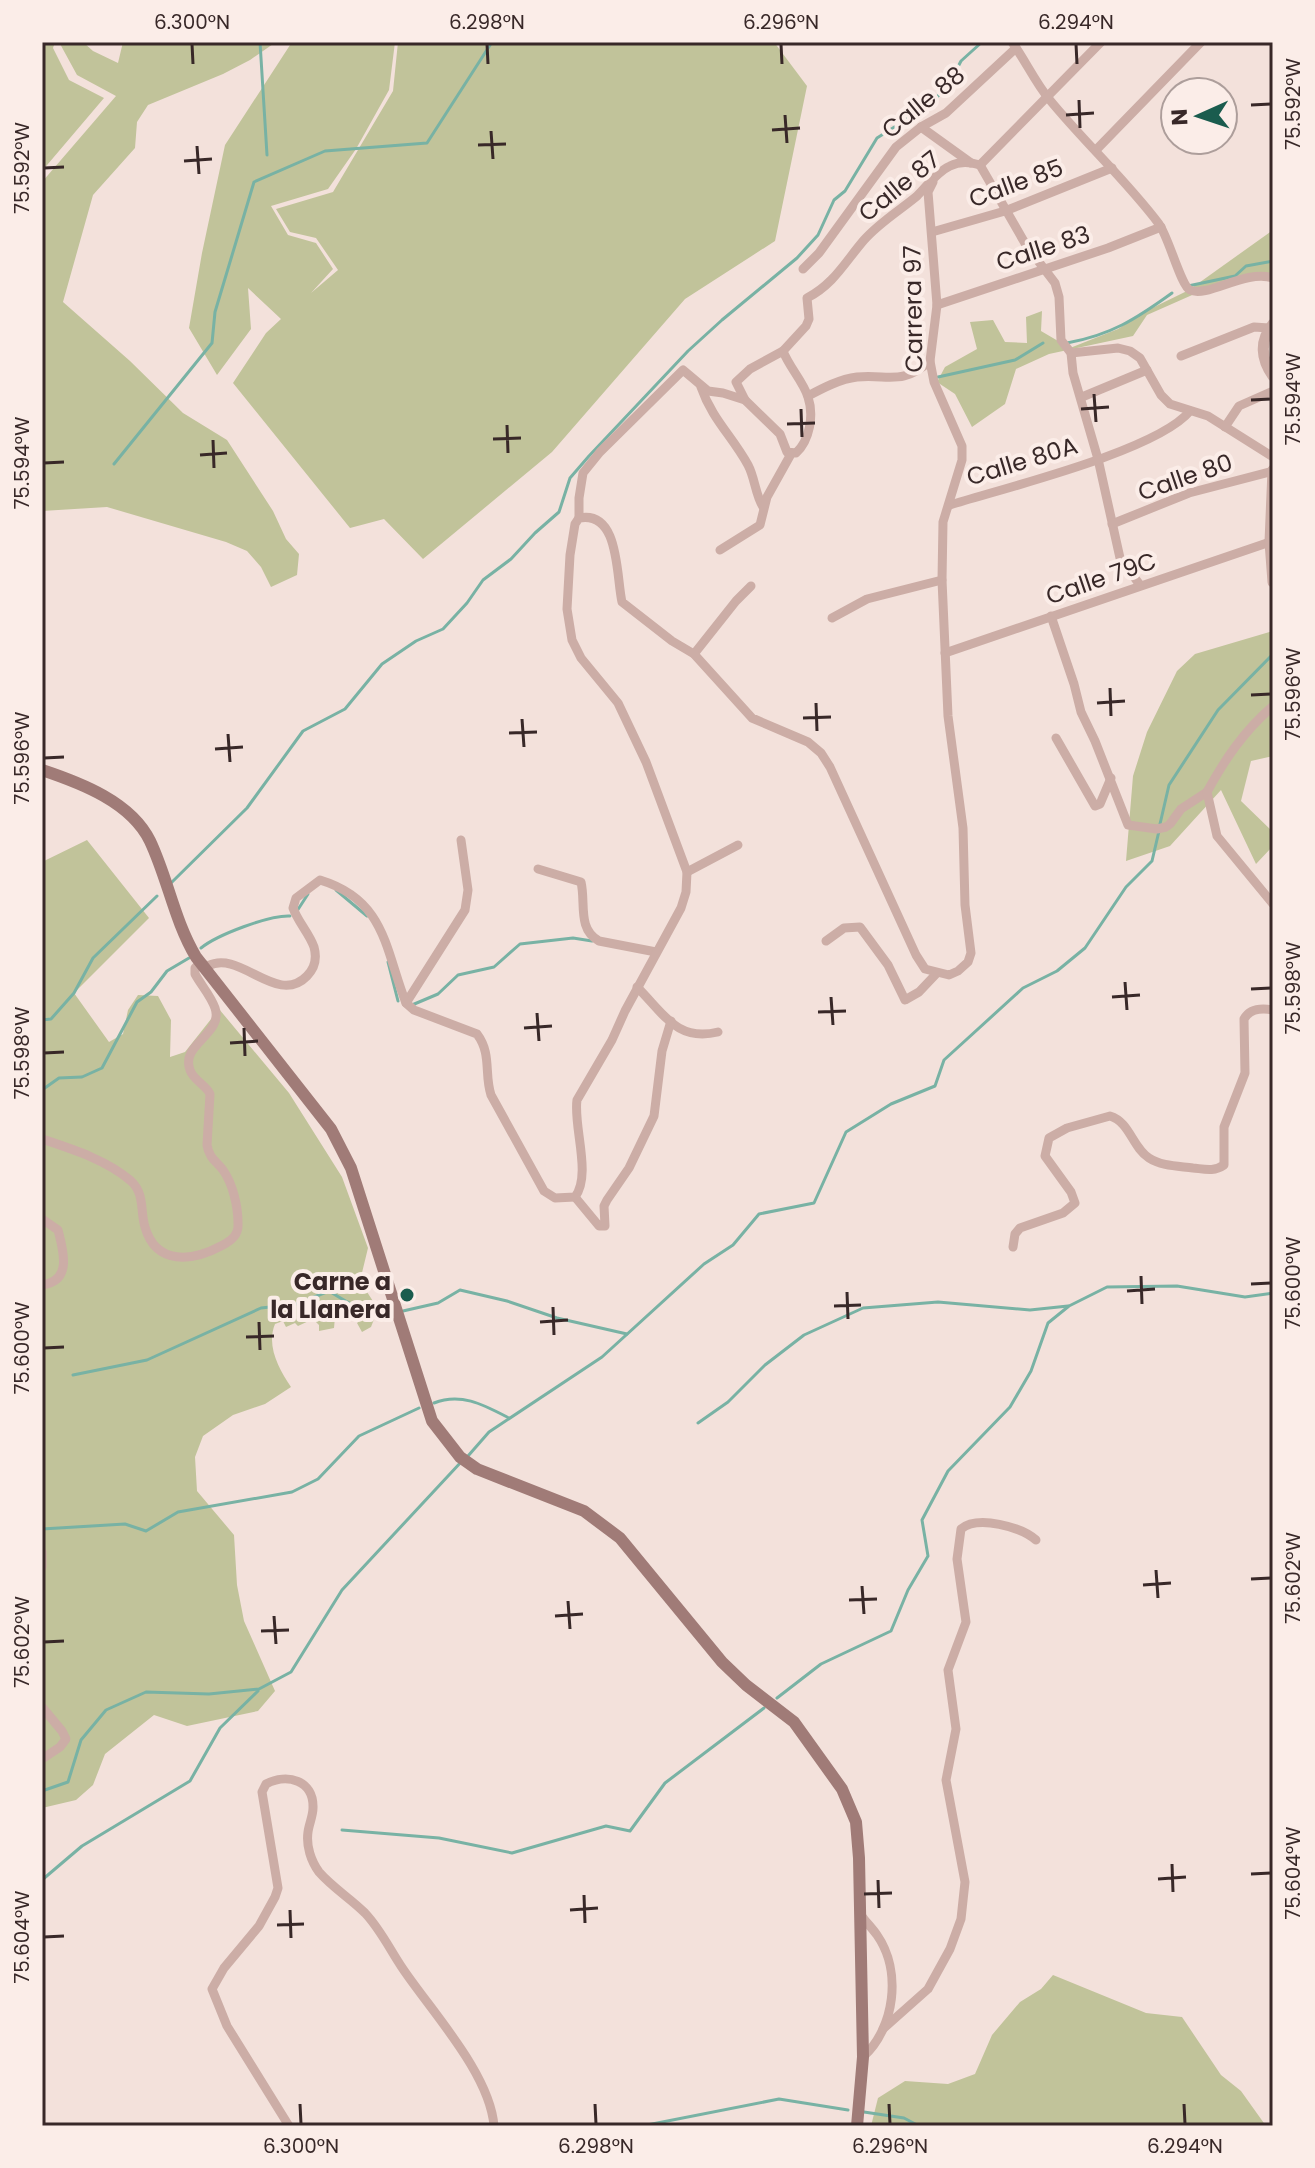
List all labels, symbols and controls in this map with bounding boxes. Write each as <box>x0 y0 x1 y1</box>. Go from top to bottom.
text: 6.300°N <box>154 8 230 36</box>
text: 6.298°N <box>449 8 525 36</box>
text: 6.296°N <box>743 8 819 36</box>
text: 6.294°N <box>1038 8 1114 36</box>
text: 75.592°W <box>1279 57 1307 150</box>
street label: Calle 88 <box>874 58 972 146</box>
north arrow <box>1159 76 1239 156</box>
text: N <box>1164 108 1195 126</box>
text: 75.592°W <box>8 121 36 214</box>
street label: Calle 87 <box>851 143 947 229</box>
street label: Calle 85 <box>964 151 1068 215</box>
street label: Calle 83 <box>992 217 1094 279</box>
street label: Carrera 97 <box>895 245 931 373</box>
text: 75.594°W <box>1279 352 1307 446</box>
text: 75.594°W <box>8 416 36 510</box>
street label: Calle 80A <box>963 429 1081 493</box>
street label: Calle 80 <box>1133 445 1237 509</box>
street label: Calle 79C <box>1041 544 1161 612</box>
text: 75.596°W <box>1279 647 1307 741</box>
text: 75.596°W <box>8 711 36 805</box>
text: 75.598°W <box>1279 941 1307 1035</box>
text: 75.598°W <box>8 1006 36 1100</box>
text: 75.600°W <box>1279 1236 1307 1330</box>
place label: Carne a la Llanera <box>270 1265 391 1326</box>
marker: Carne a la Llanera <box>398 1286 416 1304</box>
text: 75.600°W <box>8 1301 36 1395</box>
text: 75.602°W <box>1279 1531 1307 1624</box>
text: 75.602°W <box>8 1595 36 1688</box>
text: 75.604°W <box>1279 1826 1307 1920</box>
text: 75.604°W <box>8 1890 36 1984</box>
text: 6.300°N <box>263 2132 339 2160</box>
text: 6.298°N <box>558 2132 634 2160</box>
text: 6.296°N <box>852 2132 928 2160</box>
text: 6.294°N <box>1147 2132 1223 2160</box>

